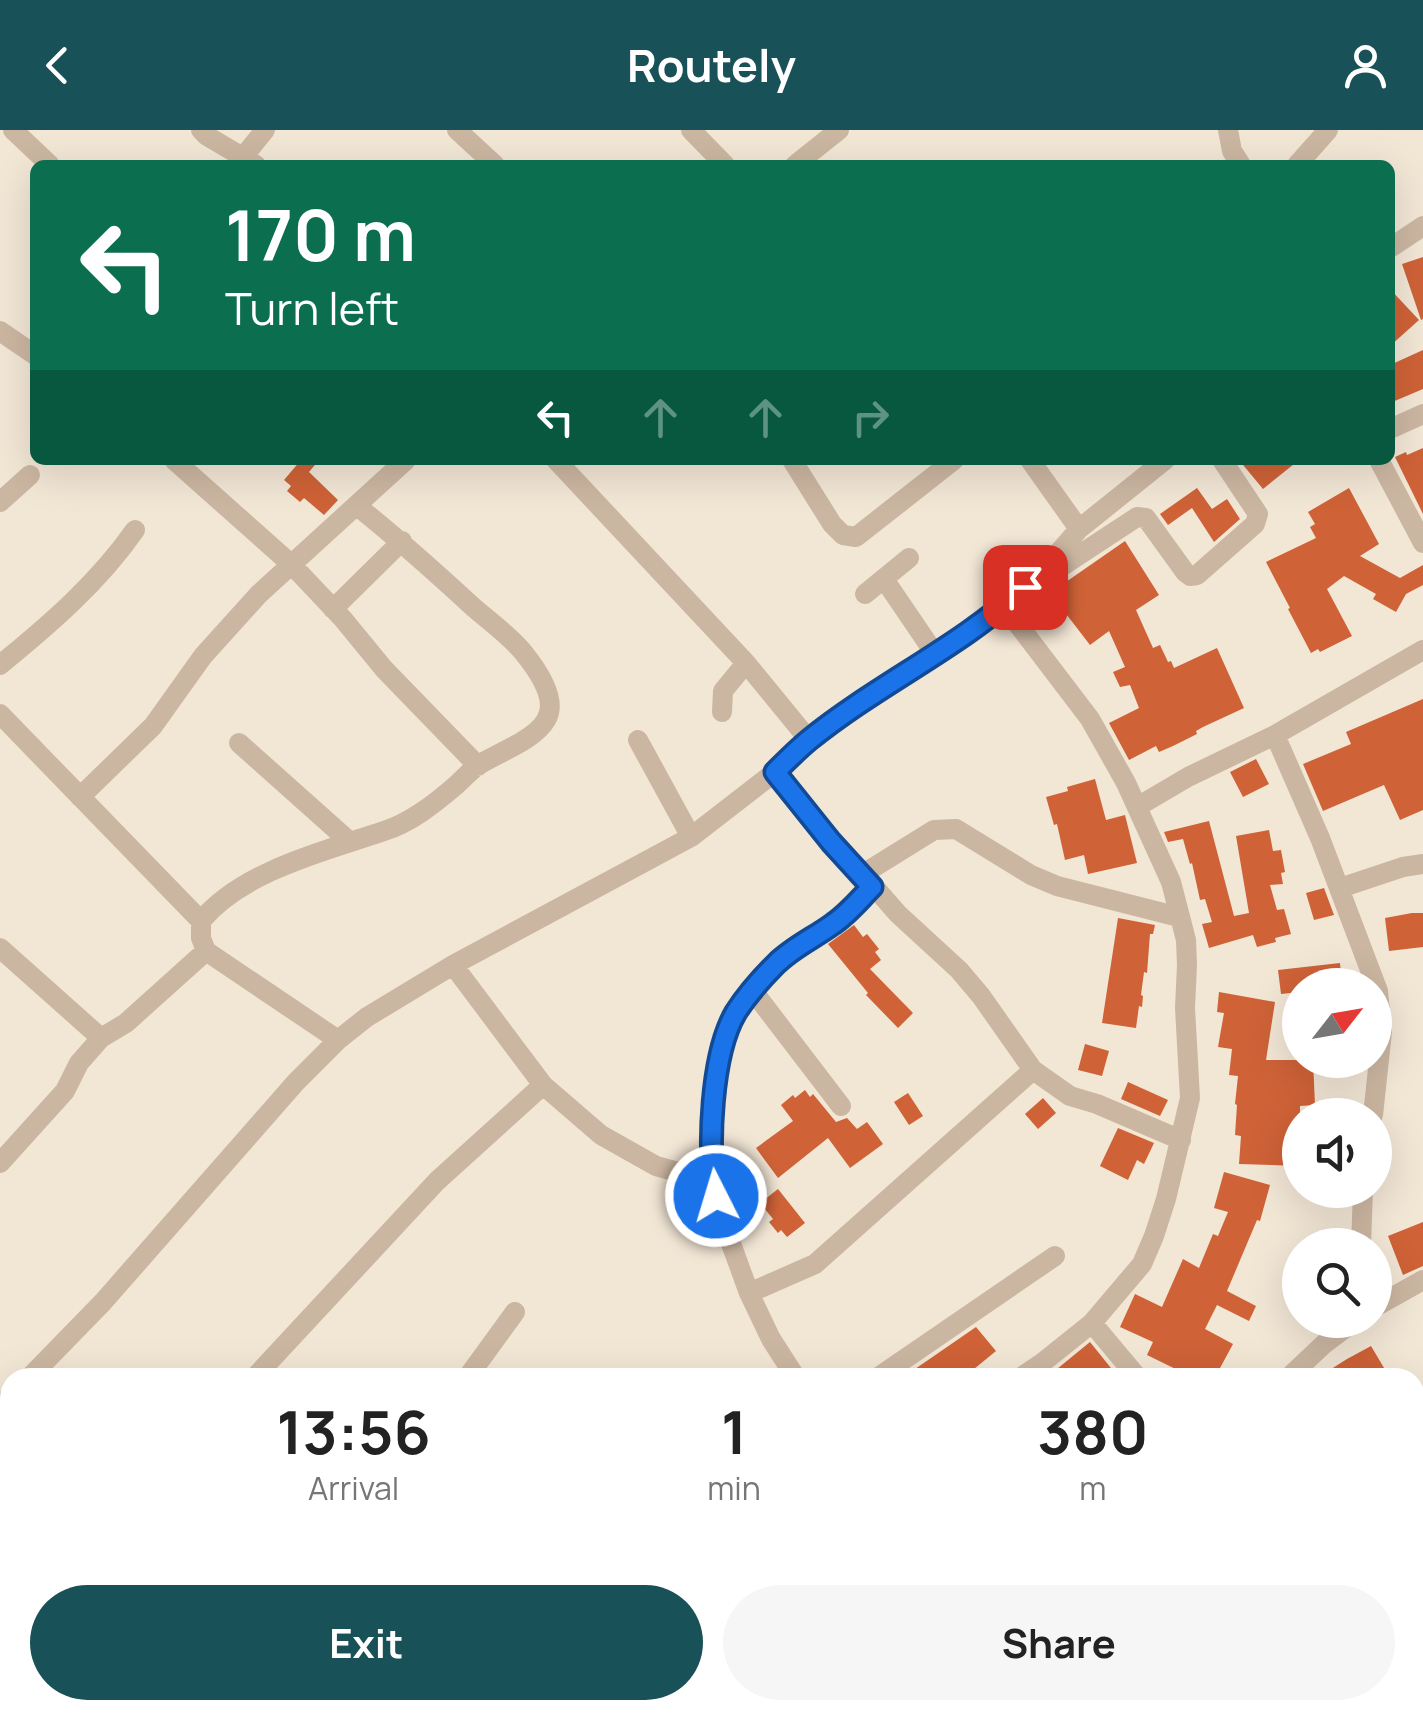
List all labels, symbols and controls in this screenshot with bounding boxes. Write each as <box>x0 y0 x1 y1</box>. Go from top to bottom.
text: Routely <box>627 34 796 96</box>
icon: back <box>30 38 85 93</box>
icon: person <box>1338 38 1393 93</box>
text: 170 m <box>225 186 416 282</box>
icon: left <box>60 200 190 330</box>
text: Turn left <box>225 277 399 339</box>
icon: left <box>528 390 583 445</box>
icon: ahead <box>633 390 688 445</box>
icon: ahead <box>738 390 793 445</box>
icon: right <box>843 390 898 445</box>
pin <box>983 545 1068 630</box>
icon: arrive <box>998 560 1053 615</box>
north arrow <box>1282 968 1392 1078</box>
map controls <box>1282 968 1392 1338</box>
button: sound <box>1282 1098 1392 1208</box>
position arrow <box>664 1144 768 1248</box>
button: search <box>1282 1228 1392 1338</box>
text: 13:56 <box>277 1390 431 1472</box>
text: 1 <box>721 1390 747 1472</box>
text: 380 <box>1037 1390 1148 1472</box>
text: Arrival <box>308 1466 399 1510</box>
text: min <box>707 1466 761 1510</box>
text: m <box>1079 1466 1106 1510</box>
button: Exit <box>30 1585 703 1700</box>
button: Share <box>723 1585 1395 1700</box>

